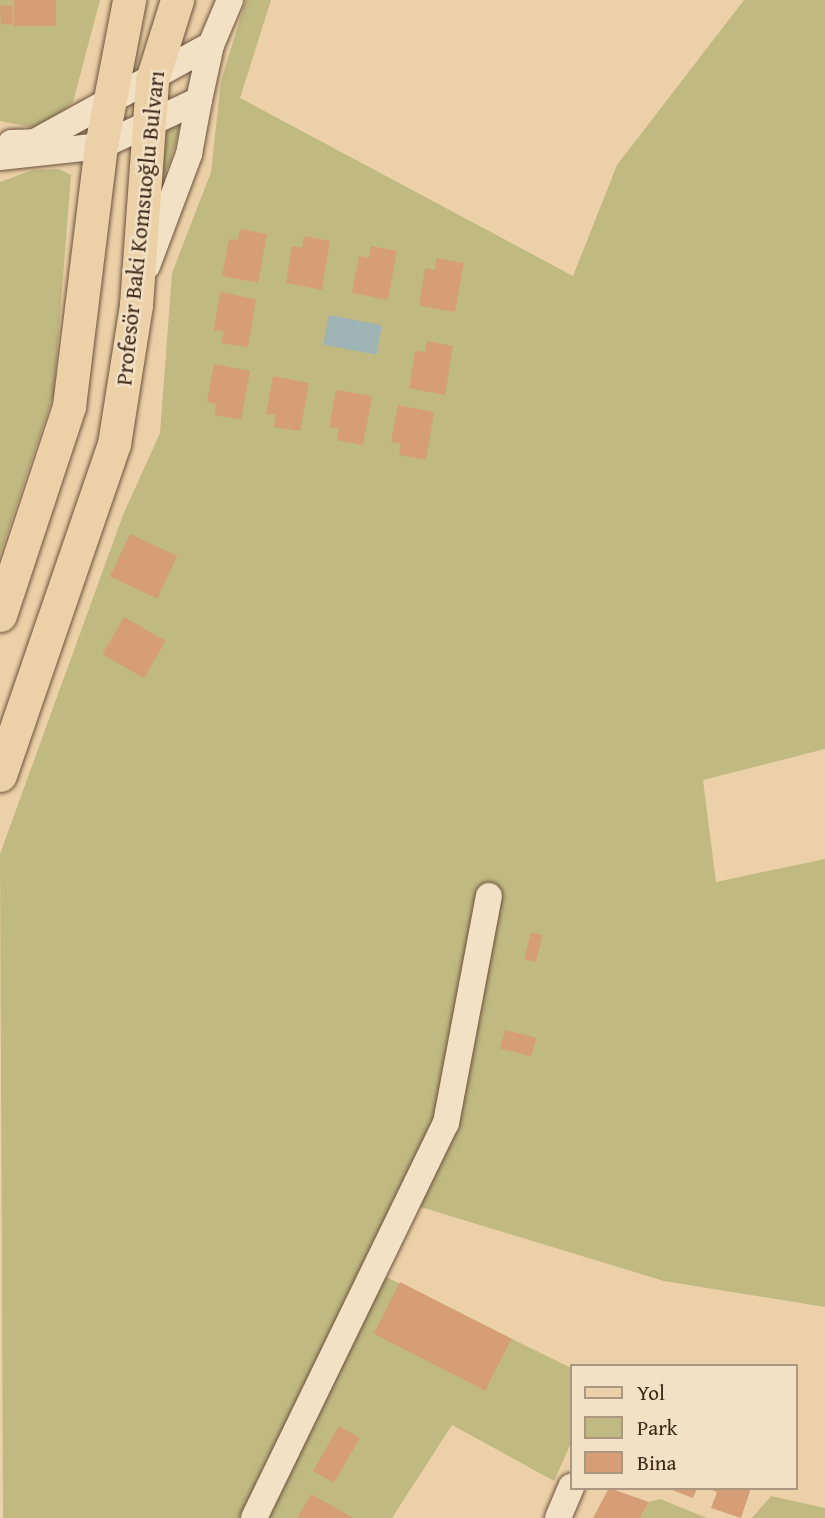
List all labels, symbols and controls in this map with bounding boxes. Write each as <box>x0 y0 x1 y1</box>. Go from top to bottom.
street label: Profesör Baki Komsuoğlu Bulvarı <box>110 69 170 387</box>
legend <box>570 1364 797 1490</box>
text: Yol <box>637 1377 665 1408</box>
text: Park <box>637 1412 678 1443</box>
text: Bina <box>637 1447 677 1478</box>

